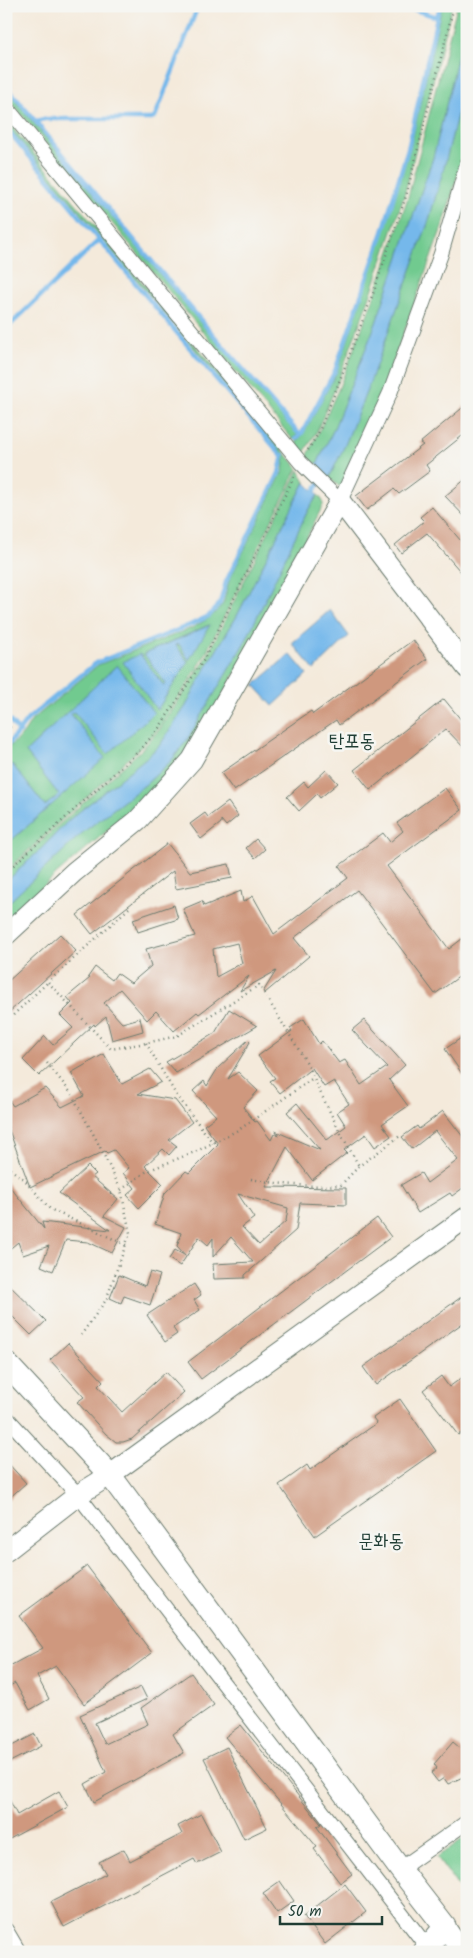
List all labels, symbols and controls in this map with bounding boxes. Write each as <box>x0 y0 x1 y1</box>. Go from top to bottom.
district label: 탄포동 <box>329 727 375 757</box>
district label: 문화동 <box>358 1527 404 1557</box>
scale bar <box>280 1893 383 1925</box>
text: 50 m <box>288 1900 322 1924</box>

